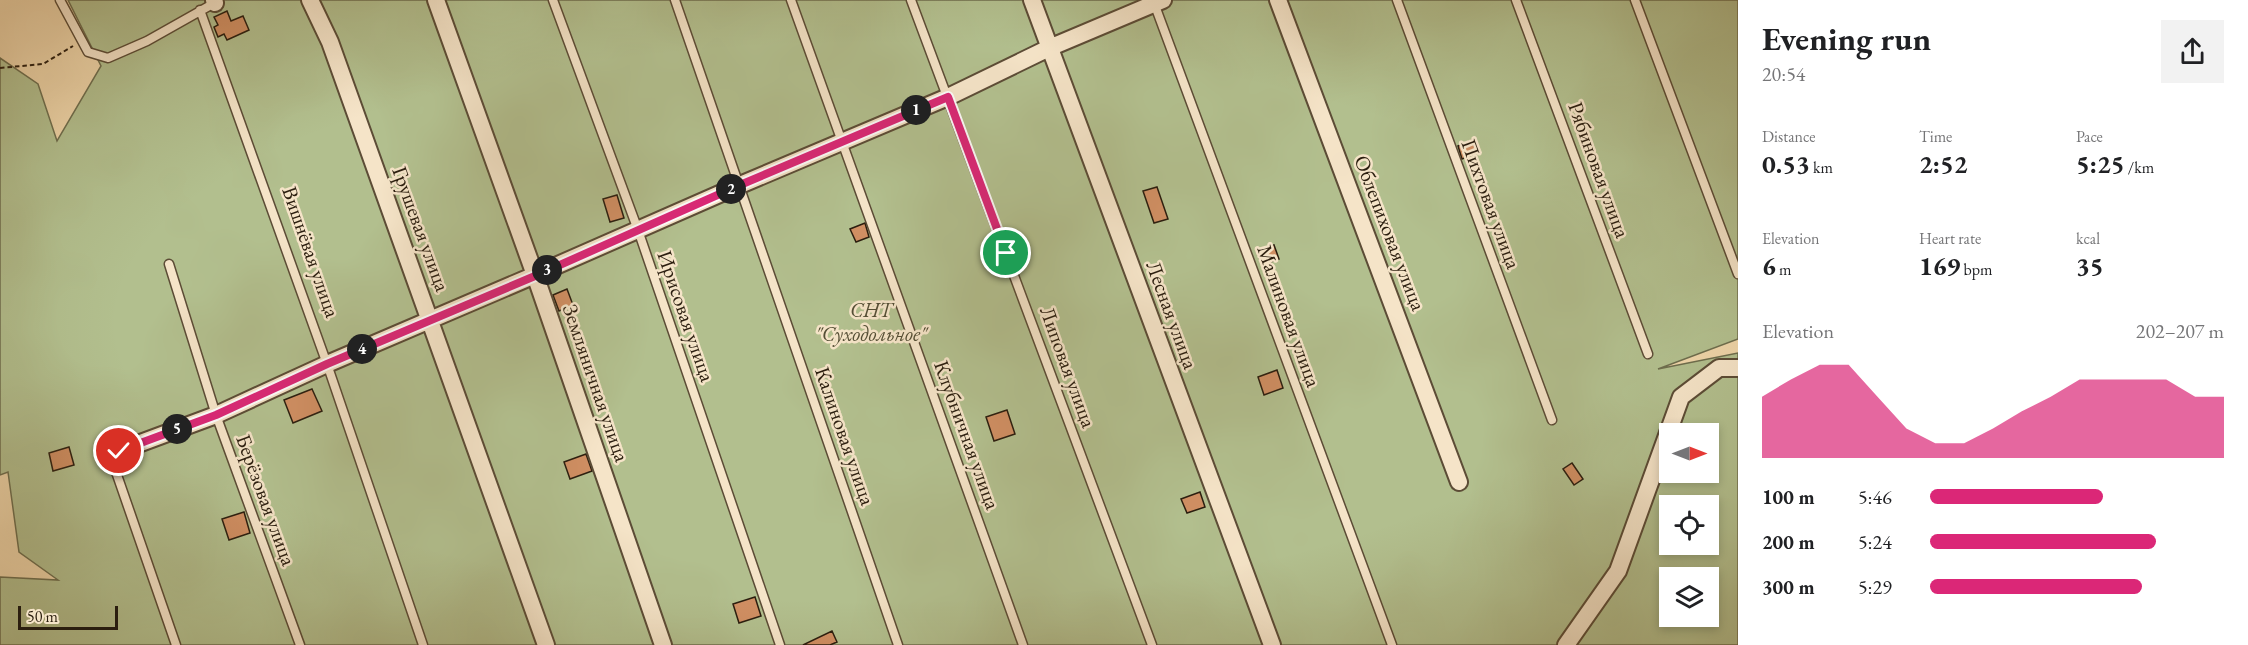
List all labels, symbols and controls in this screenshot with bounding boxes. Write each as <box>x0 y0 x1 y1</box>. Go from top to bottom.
text: Evening run <box>1762 17 1931 60</box>
button: share <box>2161 20 2224 83</box>
text: 20:54 <box>1762 61 1805 87</box>
pin: 1 <box>901 95 931 125</box>
street label: Рябиновая улица <box>1562 98 1637 242</box>
text: 1 <box>912 99 920 120</box>
text: Distance <box>1762 126 1815 147</box>
text: Time <box>1919 126 1952 147</box>
text: Pace <box>2076 126 2103 147</box>
street label: Пихтовая улица <box>1455 135 1528 273</box>
text: 0.53 <box>1762 147 1810 181</box>
text: 2:52 <box>1919 147 1968 181</box>
text: 5:25 <box>2076 147 2125 181</box>
street label: Облепиховая улица <box>1348 151 1433 315</box>
text: km <box>1810 157 1833 178</box>
text: /km <box>2125 157 2154 178</box>
street label: Грушевая улица <box>386 163 457 296</box>
pin: 2 <box>716 174 746 204</box>
text: 2 <box>727 178 735 199</box>
street label: Вишнёвая улица <box>276 183 347 322</box>
pin <box>980 227 1031 278</box>
text: Elevation <box>1762 228 1820 249</box>
text: Heart rate <box>1919 228 1981 249</box>
text: kcal <box>2076 228 2100 249</box>
icon: arrive <box>989 236 1022 269</box>
street label: Малиновая улица <box>1251 241 1328 391</box>
street label: Ирисовая улица <box>651 247 722 386</box>
text: 6 <box>1762 249 1776 283</box>
text: 169 <box>1919 249 1960 283</box>
text: 35 <box>2076 249 2104 283</box>
pin: 3 <box>532 255 562 285</box>
street label: Лесная улица <box>1140 257 1205 373</box>
text: 3 <box>543 259 551 280</box>
text: m <box>1776 259 1791 280</box>
text: bpm <box>1960 259 1992 280</box>
park label: СНТ "Суходольное" <box>815 296 929 347</box>
street label: Земляничная улица <box>557 300 636 466</box>
street label: Липовая улица <box>1034 303 1103 432</box>
text: Elevation <box>1762 318 1834 344</box>
text: 202–207 m <box>2136 318 2224 344</box>
pin: 4 <box>347 334 377 364</box>
text: 4 <box>358 338 366 359</box>
street label: Клубничная улица <box>928 357 1007 514</box>
street label: Калиновая улица <box>809 363 882 509</box>
pin: 5 <box>162 414 192 444</box>
text: 5 <box>173 418 181 439</box>
north arrow <box>1659 423 1719 483</box>
map controls <box>1659 423 1719 627</box>
pin <box>93 425 144 476</box>
street label: Берёзовая улица <box>230 430 303 570</box>
icon: check <box>102 434 135 467</box>
text: 100 m <box>1762 484 1815 510</box>
text: 5:46 <box>1858 484 1892 510</box>
button: locate <box>1659 495 1719 555</box>
text: 200 m <box>1762 529 1815 555</box>
text: 5:24 <box>1858 529 1892 555</box>
button: layers <box>1659 567 1719 627</box>
text: 300 m <box>1762 574 1815 600</box>
text: 5:29 <box>1858 574 1892 600</box>
scale bar <box>18 603 118 630</box>
text: 50 m <box>27 606 58 627</box>

